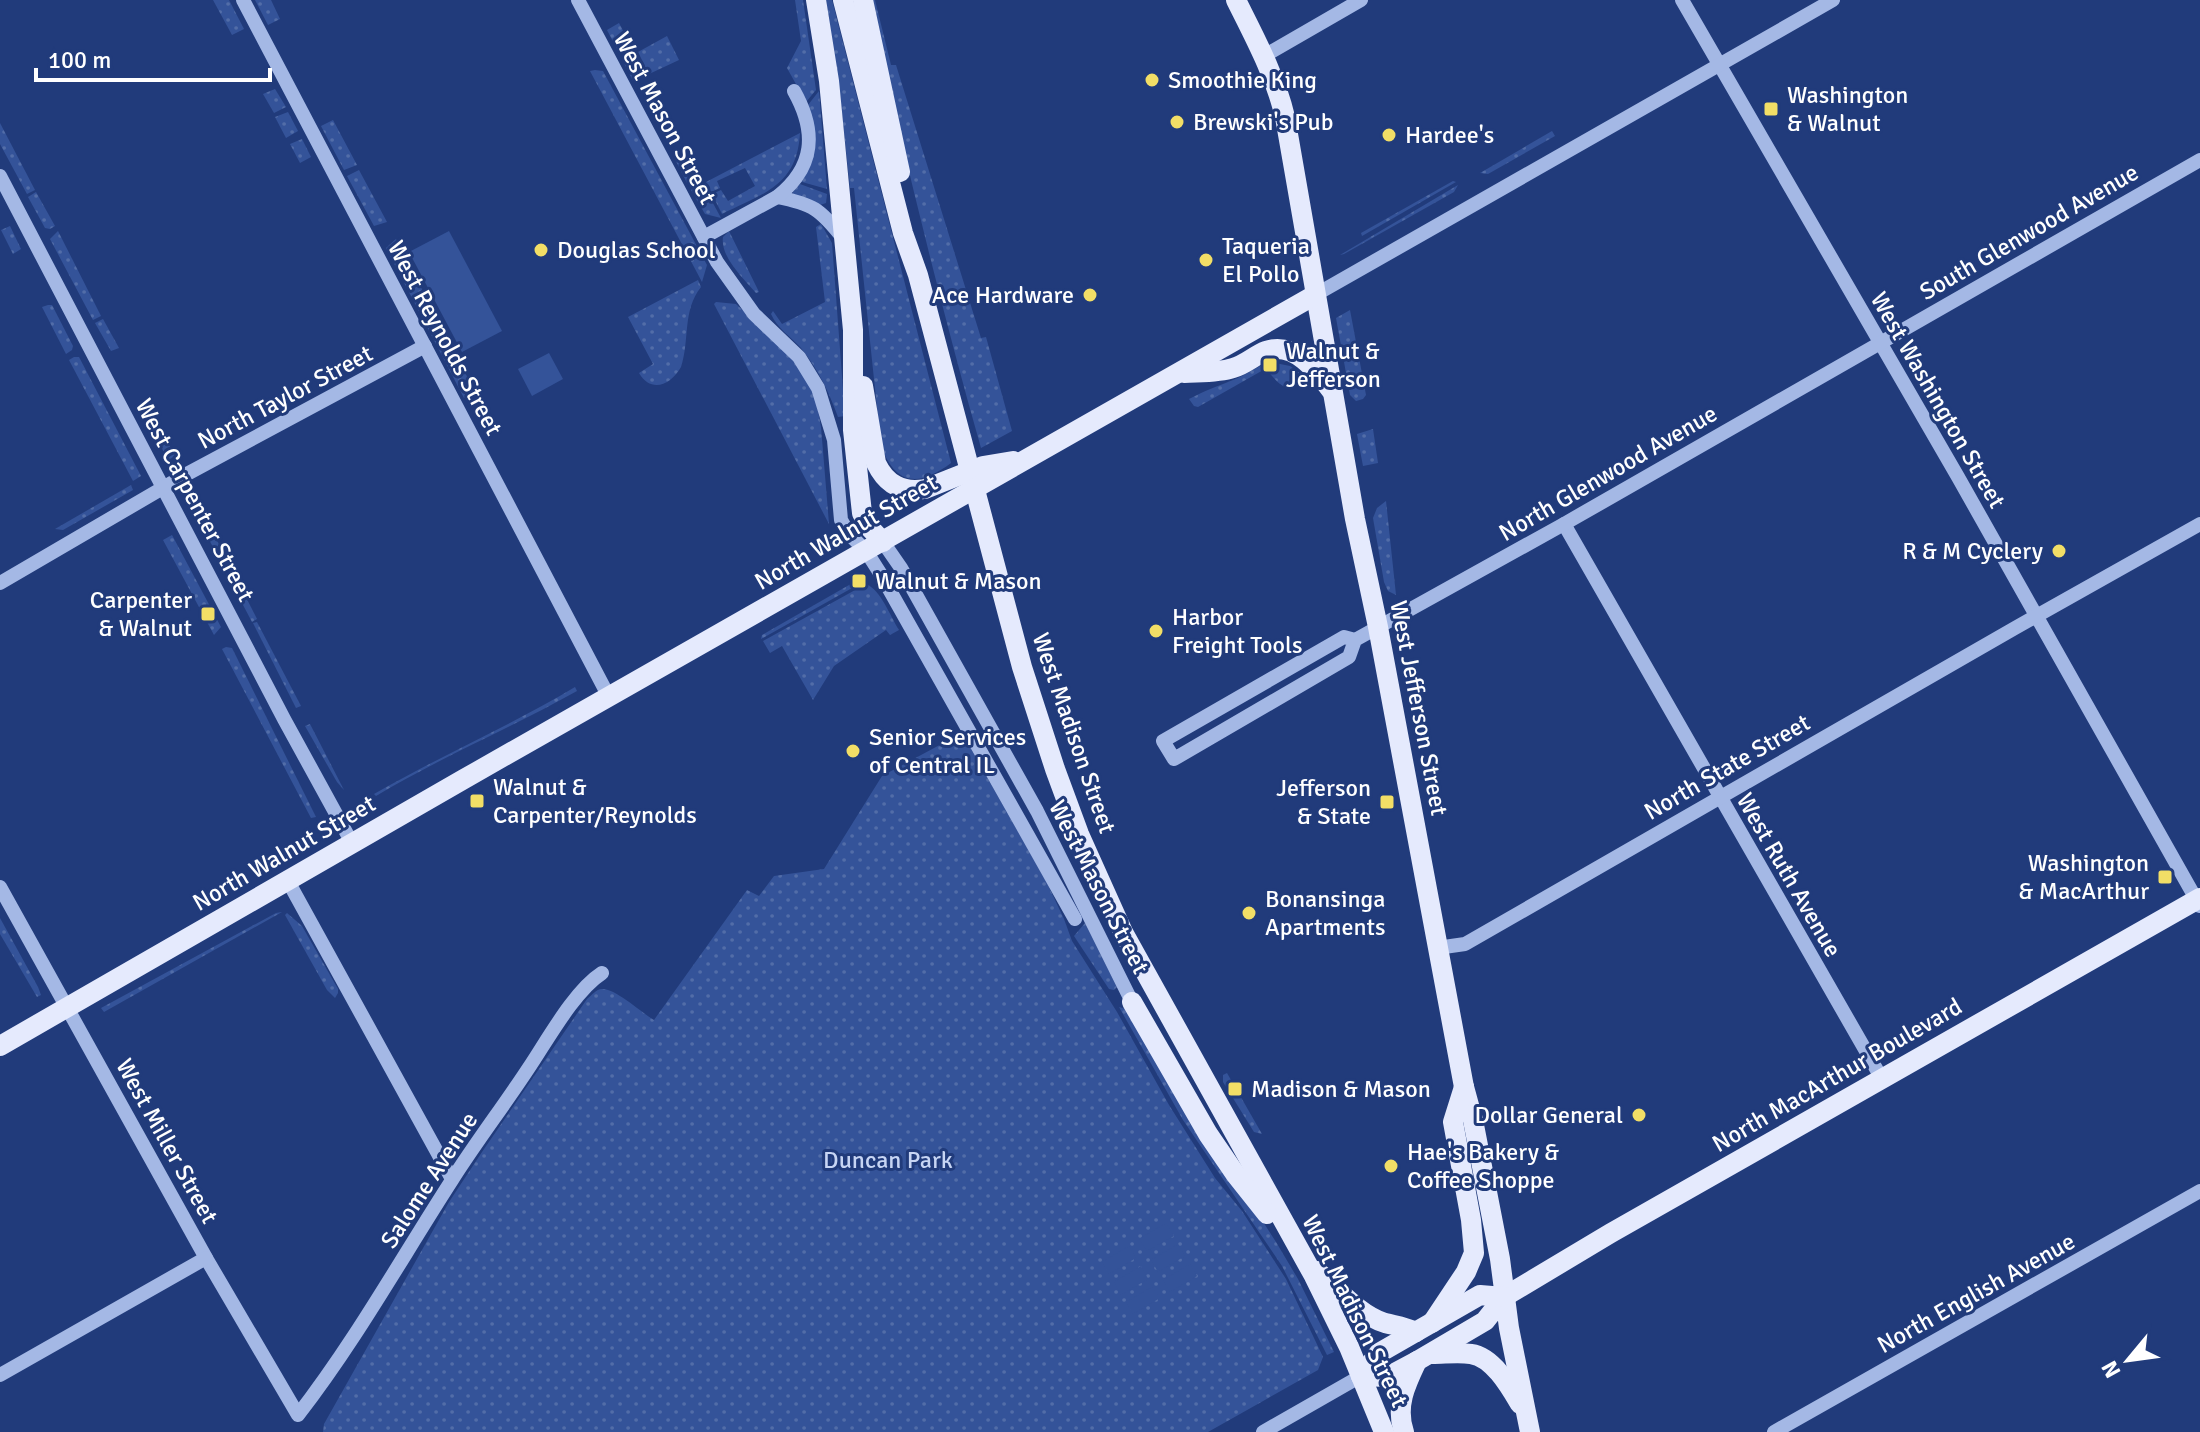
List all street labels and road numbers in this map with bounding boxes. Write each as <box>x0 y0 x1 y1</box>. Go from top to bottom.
street label: West Mason Street <box>607 27 723 209</box>
street label: South Glenwood Avenue <box>1914 157 2144 307</box>
street label: West Reynolds Street <box>381 236 509 440</box>
street label: West Washington Street <box>1864 287 2012 513</box>
street label: North Taylor Street <box>192 338 378 456</box>
street label: West Carpenter Street <box>129 393 261 607</box>
street label: North Glenwood Avenue <box>1494 398 1722 548</box>
street label: North Walnut Street <box>749 467 943 597</box>
street label: West Jefferson Street <box>1383 598 1455 818</box>
street label: West Madison Street <box>1026 629 1122 837</box>
street label: North State Street <box>1639 707 1815 827</box>
street label: North Walnut Street <box>187 788 381 918</box>
street label: West Ruth Avenue <box>1730 788 1848 962</box>
street label: West Mason Street <box>1042 795 1156 979</box>
street label: North MacArthur Boulevard <box>1707 991 1967 1159</box>
street label: West Miller Street <box>109 1053 225 1229</box>
street label: Salome Avenue <box>374 1106 484 1254</box>
street label: West Madison Street <box>1295 1210 1415 1412</box>
street label: North English Avenue <box>1872 1226 2080 1360</box>

